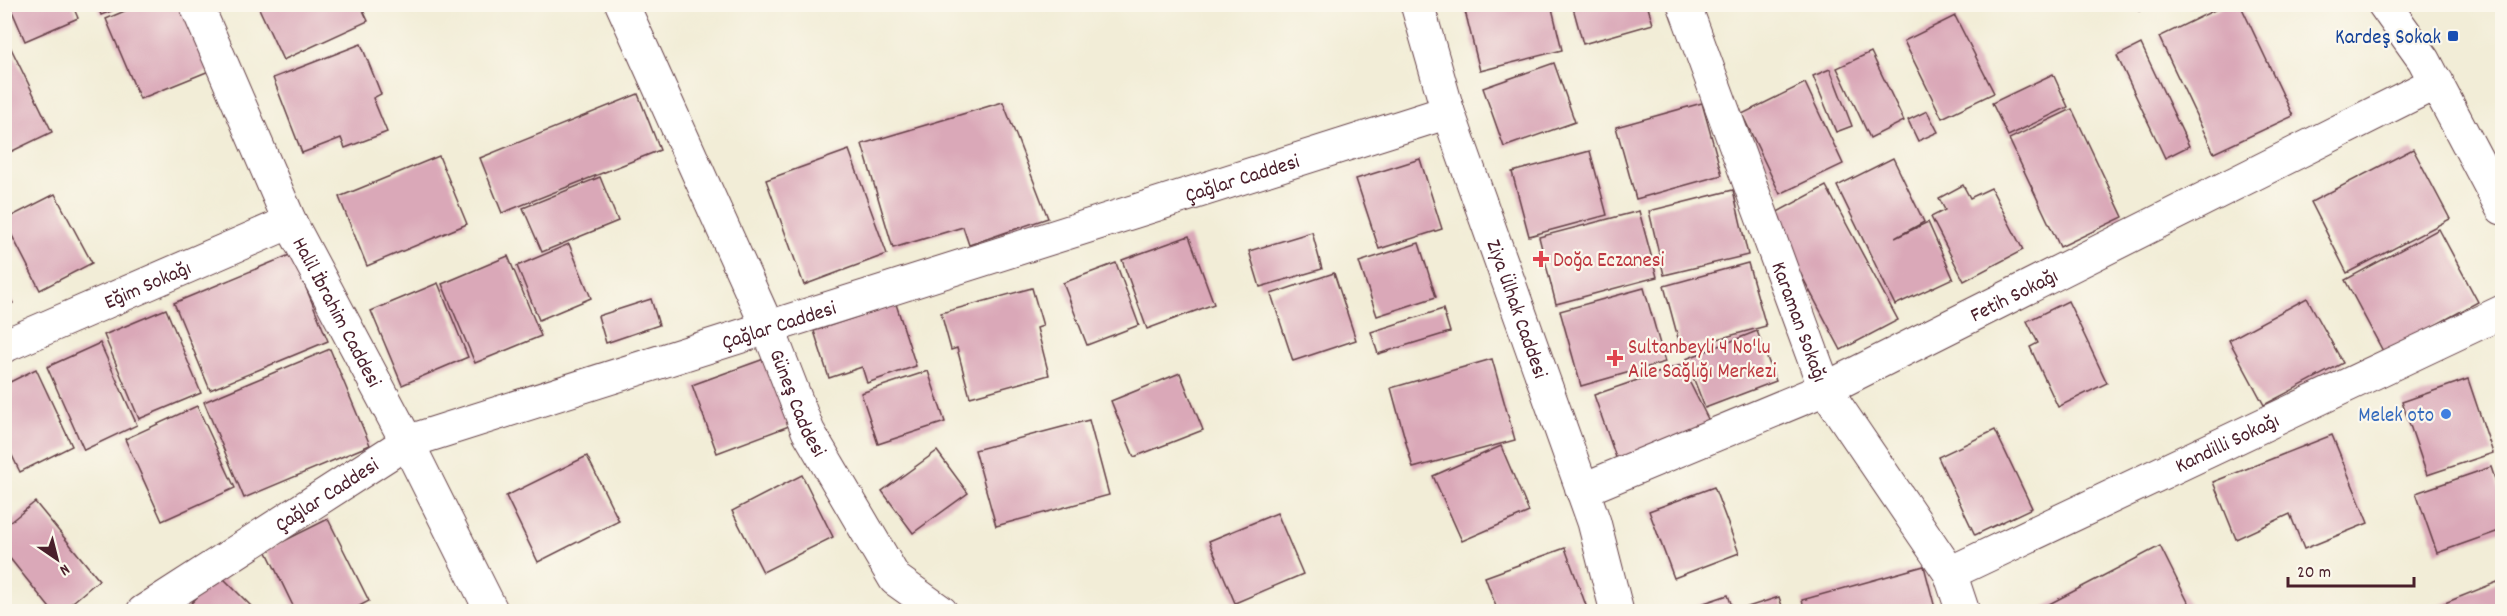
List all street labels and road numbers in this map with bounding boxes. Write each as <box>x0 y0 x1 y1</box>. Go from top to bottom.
street label: Çağlar Caddesi <box>1182 148 1304 212</box>
street label: Halil İbrahim Caddesi <box>283 233 387 394</box>
street label: Ziya Ülhak Caddesi <box>1477 236 1554 383</box>
street label: Eğim Sokağı <box>100 255 197 319</box>
street label: Karaman Sokağı <box>1762 258 1833 387</box>
street label: Fetih Sokağı <box>1966 262 2064 332</box>
street label: Çağlar Caddesi <box>719 295 841 359</box>
street label: Güneş Caddesi <box>760 345 832 464</box>
street label: Kandilli Sokağı <box>2171 407 2285 482</box>
street label: Çağlar Caddesi <box>270 452 386 541</box>

